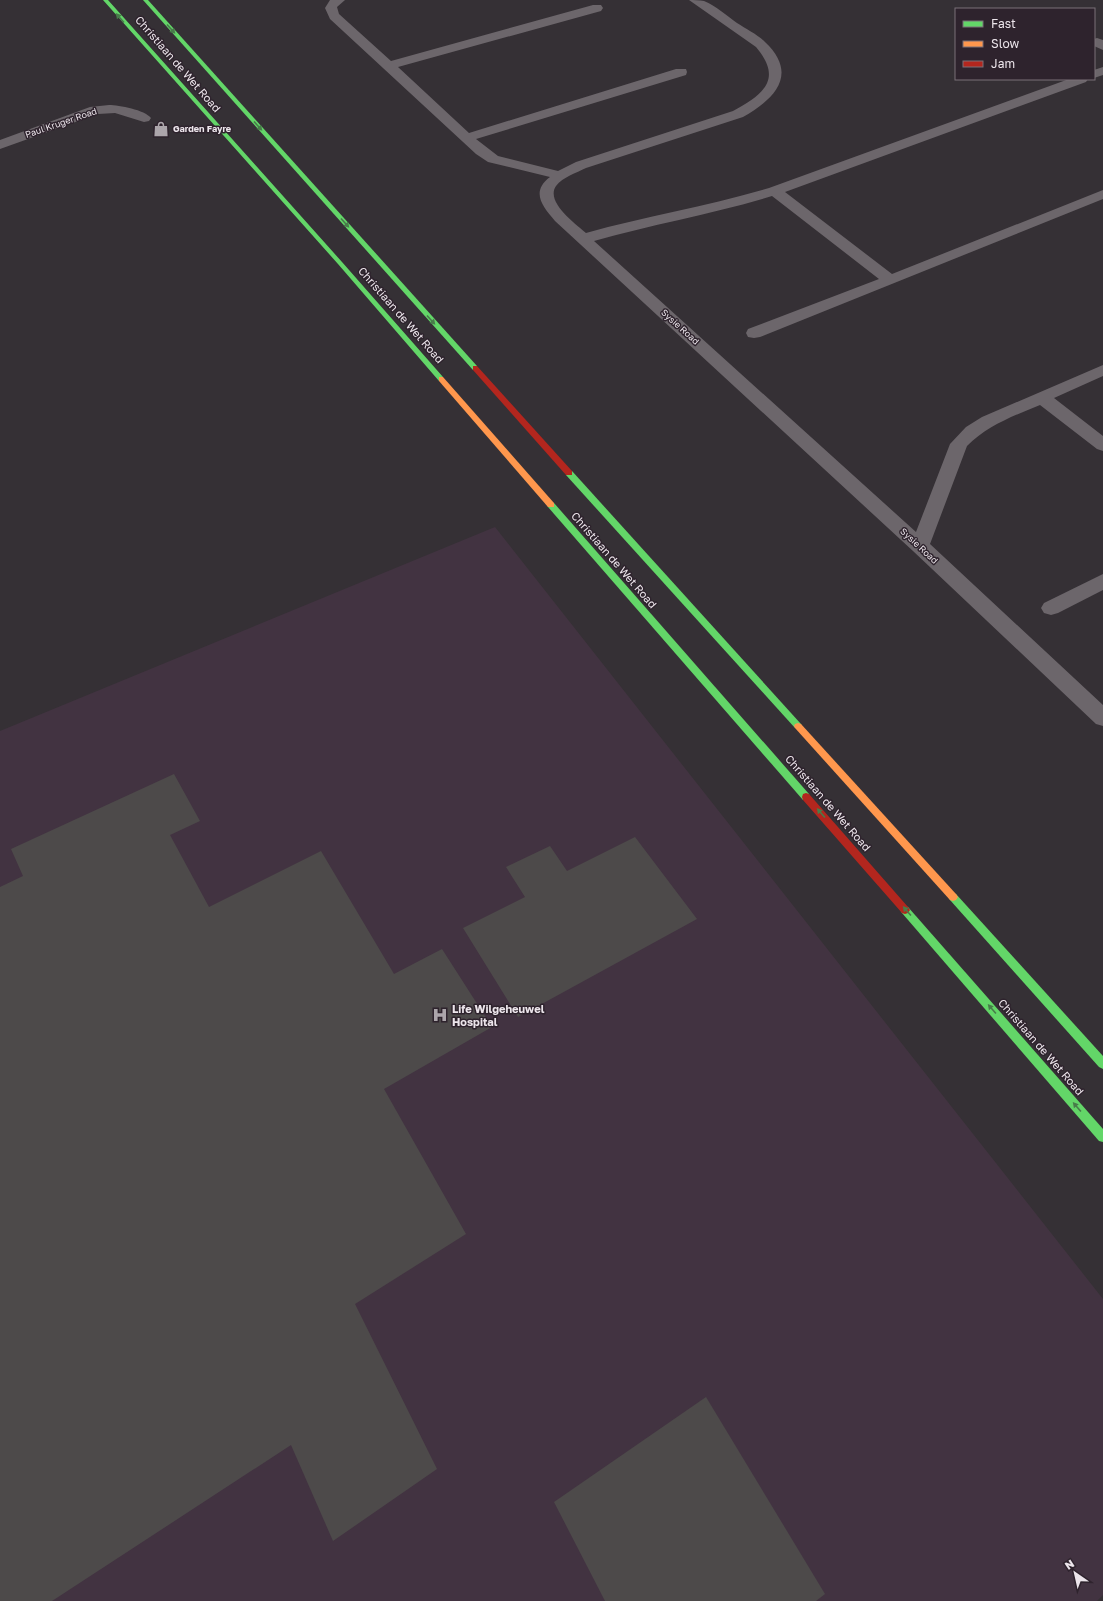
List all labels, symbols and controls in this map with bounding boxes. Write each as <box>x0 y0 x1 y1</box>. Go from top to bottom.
legend <box>955 8 1095 80</box>
one-way arrow <box>116 12 125 23</box>
street label: Christiaan de Wet Road <box>133 13 224 114</box>
text: Fast <box>991 16 1016 31</box>
one-way arrow <box>166 24 176 34</box>
text: Slow <box>991 36 1019 51</box>
text: Jam <box>991 56 1015 71</box>
street label: Paul Kruger Road <box>23 105 98 140</box>
shop icon: Garden Fayre <box>152 120 170 138</box>
one-way arrow <box>253 121 262 131</box>
place label: Garden Fayre <box>173 123 232 134</box>
one-way arrow <box>340 218 349 228</box>
street label: Christiaan de Wet Road <box>356 264 447 365</box>
street label: Sysie Road <box>659 307 702 347</box>
one-way arrow <box>427 314 436 325</box>
street label: Christiaan de Wet Road <box>569 509 660 610</box>
street label: Sysie Road <box>898 525 940 566</box>
street label: Christiaan de Wet Road <box>783 752 874 853</box>
one-way arrow <box>816 808 826 818</box>
one-way arrow <box>902 906 912 916</box>
street label: Christiaan de Wet Road <box>996 996 1087 1097</box>
place label: Life Wilgeheuwel Hospital <box>452 1002 545 1028</box>
one-way arrow <box>988 1004 997 1014</box>
hospital icon: Life Wilgeheuwel Hospital <box>431 1006 449 1024</box>
one-way arrow <box>1073 1102 1082 1112</box>
north arrow <box>1055 1553 1095 1593</box>
text: N <box>1062 1557 1076 1572</box>

